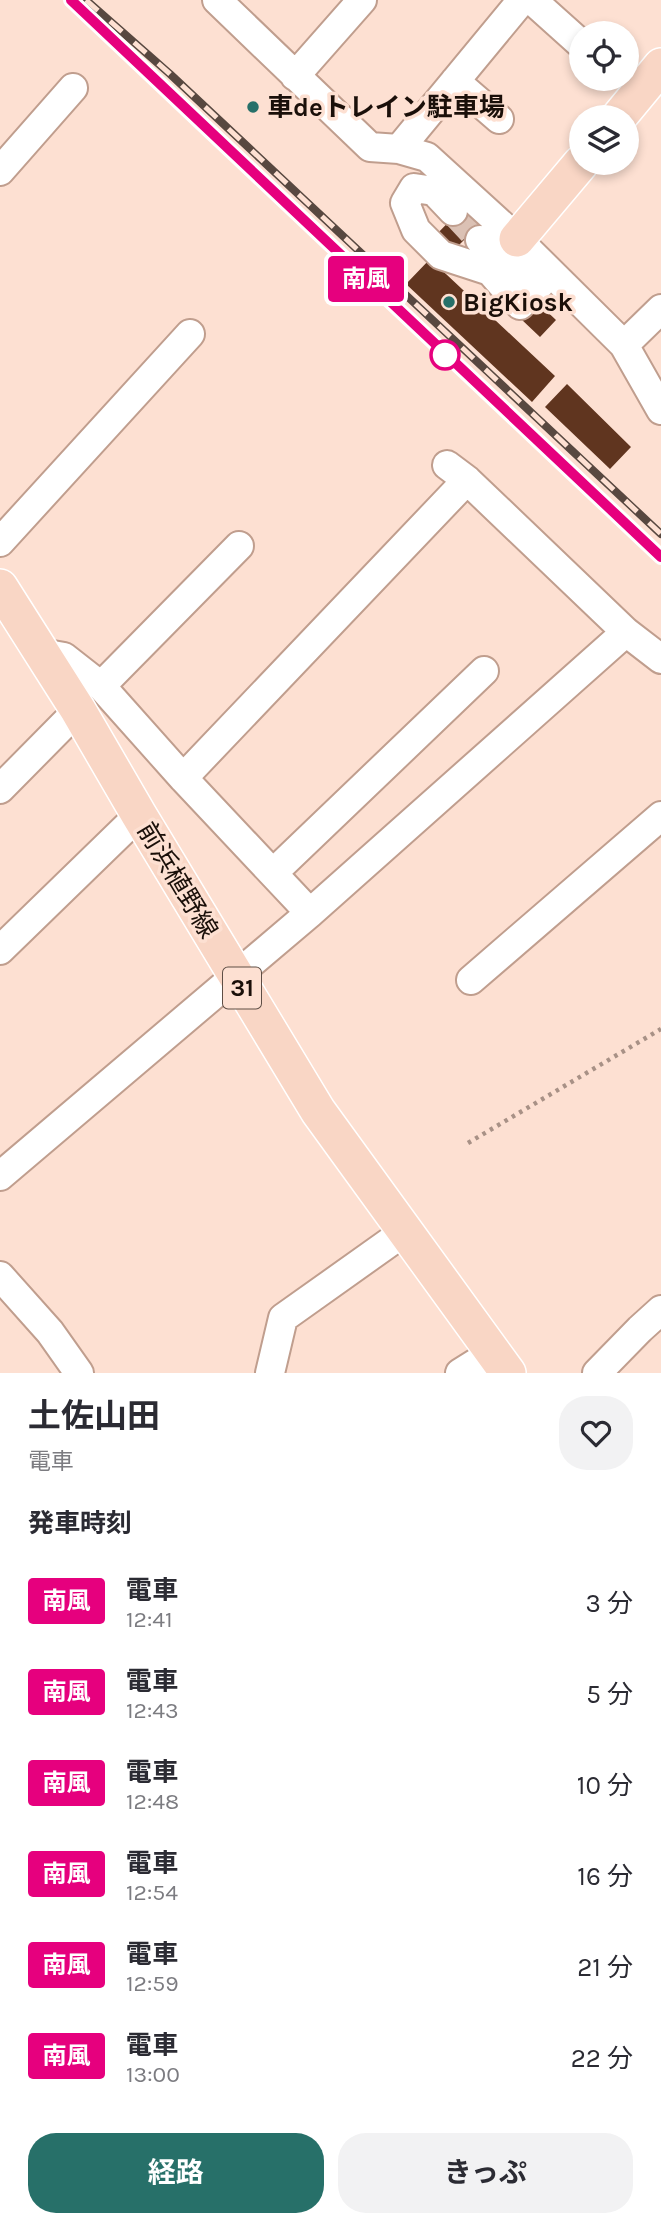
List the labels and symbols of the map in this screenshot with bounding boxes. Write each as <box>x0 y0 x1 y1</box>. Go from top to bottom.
place label: 車deトレイン駐車場 <box>267 92 505 123</box>
marker: 車deトレイン駐車場 <box>245 99 261 115</box>
line badge: 南風 <box>334 256 398 302</box>
place label: BigKiosk <box>463 287 573 318</box>
marker: BigKiosk <box>441 294 457 310</box>
unlabelled marker <box>430 340 460 370</box>
street label: 前浜植野線 <box>131 817 224 944</box>
road number: 31 <box>223 968 261 1008</box>

